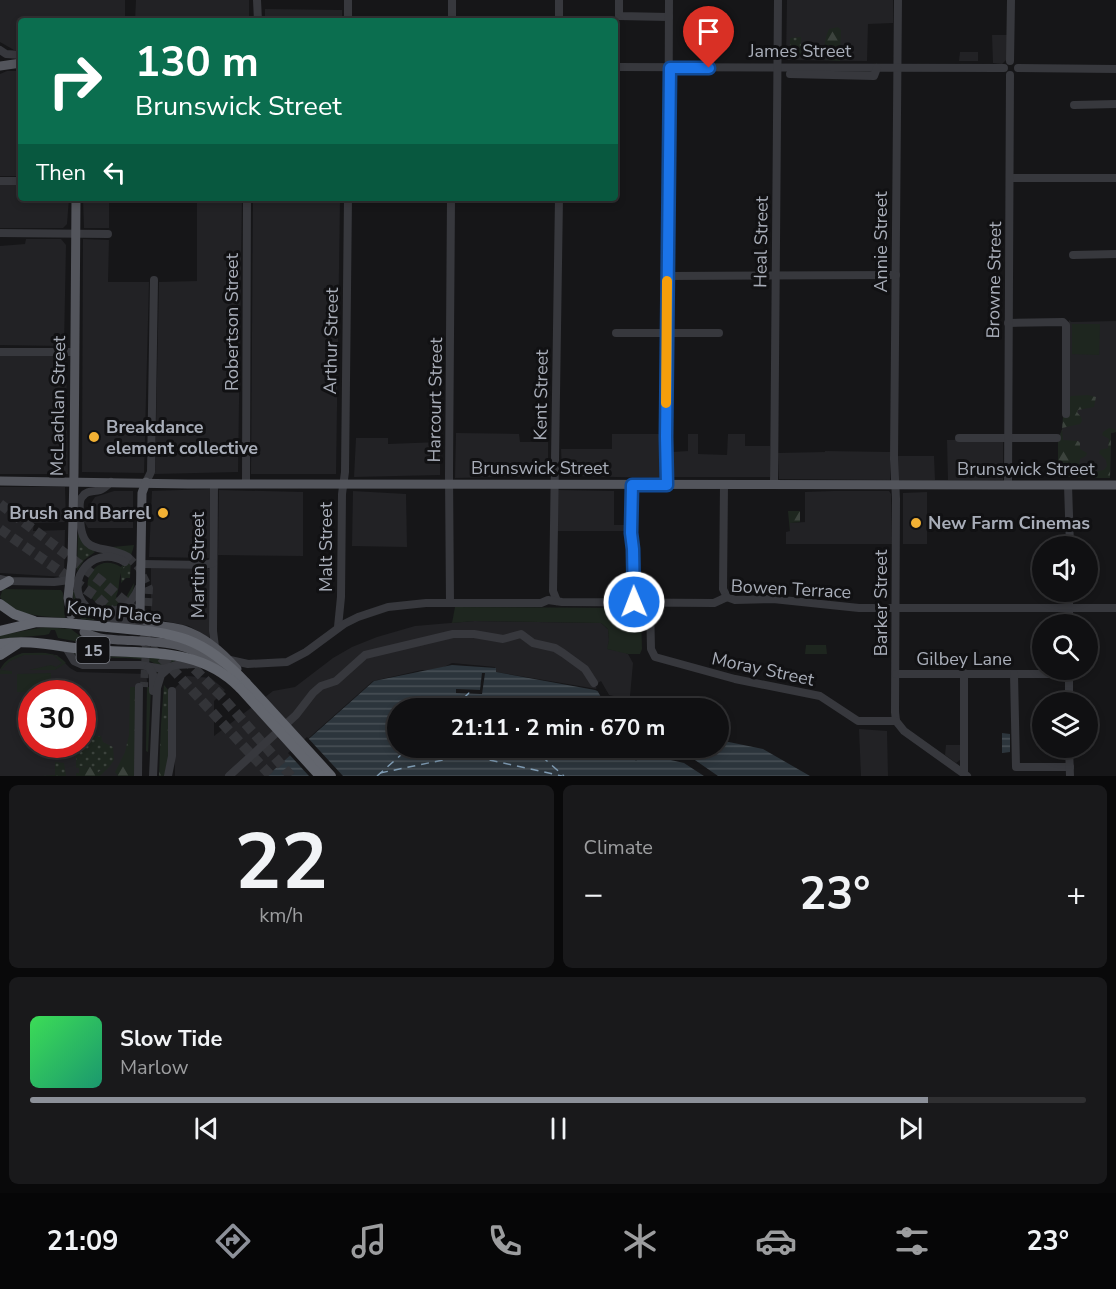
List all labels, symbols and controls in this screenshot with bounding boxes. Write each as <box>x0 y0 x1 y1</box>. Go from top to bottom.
pin <box>683 6 734 68</box>
icon: arrive <box>692 15 725 48</box>
text: 130 m <box>135 34 259 91</box>
street label: James Street <box>748 39 852 63</box>
icon: right <box>36 42 114 120</box>
text: Brunswick Street <box>135 88 342 125</box>
icon: left <box>98 156 131 189</box>
text: Then <box>36 158 86 188</box>
street label: Annie Street <box>869 191 893 293</box>
street label: Heal Street <box>748 195 774 288</box>
street label: Browne Street <box>981 221 1007 339</box>
street label: Robertson Street <box>220 252 244 391</box>
street label: Arthur Street <box>318 287 344 395</box>
street label: McLachlan Street <box>45 335 71 476</box>
street label: Harcourt Street <box>422 337 448 463</box>
street label: Kent Street <box>528 349 554 441</box>
place label: Breakdance element collective <box>106 415 258 460</box>
marker: Breakdance element collective <box>87 430 101 444</box>
street label: Brunswick Street <box>471 456 610 480</box>
street label: Brunswick Street <box>957 457 1096 481</box>
place label: Brush and Barrel <box>9 501 151 525</box>
street label: Malt Street <box>314 501 338 592</box>
marker: Brush and Barrel <box>156 506 170 520</box>
street label: Martin Street <box>186 511 210 618</box>
place label: New Farm Cinemas <box>928 511 1090 535</box>
marker: New Farm Cinemas <box>909 516 923 530</box>
map controls <box>1032 536 1098 758</box>
button: sound <box>1032 536 1098 602</box>
street label: Barker Street <box>869 549 893 656</box>
position arrow <box>602 570 666 634</box>
street label: Bowen Terrace <box>730 574 852 604</box>
street label: Kemp Place <box>65 595 163 629</box>
button: search <box>1032 614 1098 680</box>
road number: 15 <box>76 637 110 663</box>
street label: Moray Street <box>710 646 817 692</box>
street label: Gilbey Lane <box>916 647 1012 671</box>
speed limit sign: 30 <box>18 680 96 758</box>
button: layers <box>1032 692 1098 758</box>
text: 21:11 · 2 min · 670 m <box>451 713 665 743</box>
text: 22 <box>234 809 328 916</box>
text: Climate <box>584 834 653 861</box>
text: 23° <box>799 864 870 925</box>
text: − <box>584 872 603 917</box>
text: + <box>1066 872 1086 917</box>
text: km/h <box>259 902 303 929</box>
text: Slow Tide <box>120 1024 222 1054</box>
text: Marlow <box>120 1054 188 1081</box>
icon: previous <box>190 1112 223 1145</box>
icon: pause <box>542 1112 575 1145</box>
icon: next <box>894 1112 927 1145</box>
icon: directions <box>212 1220 254 1262</box>
icon: music <box>348 1220 390 1262</box>
icon: phone <box>484 1220 526 1262</box>
icon: climate <box>619 1220 661 1262</box>
icon: car <box>755 1220 797 1262</box>
icon: filters <box>891 1220 933 1262</box>
text: 21:09 <box>47 1223 118 1260</box>
text: 23° <box>1026 1223 1069 1260</box>

